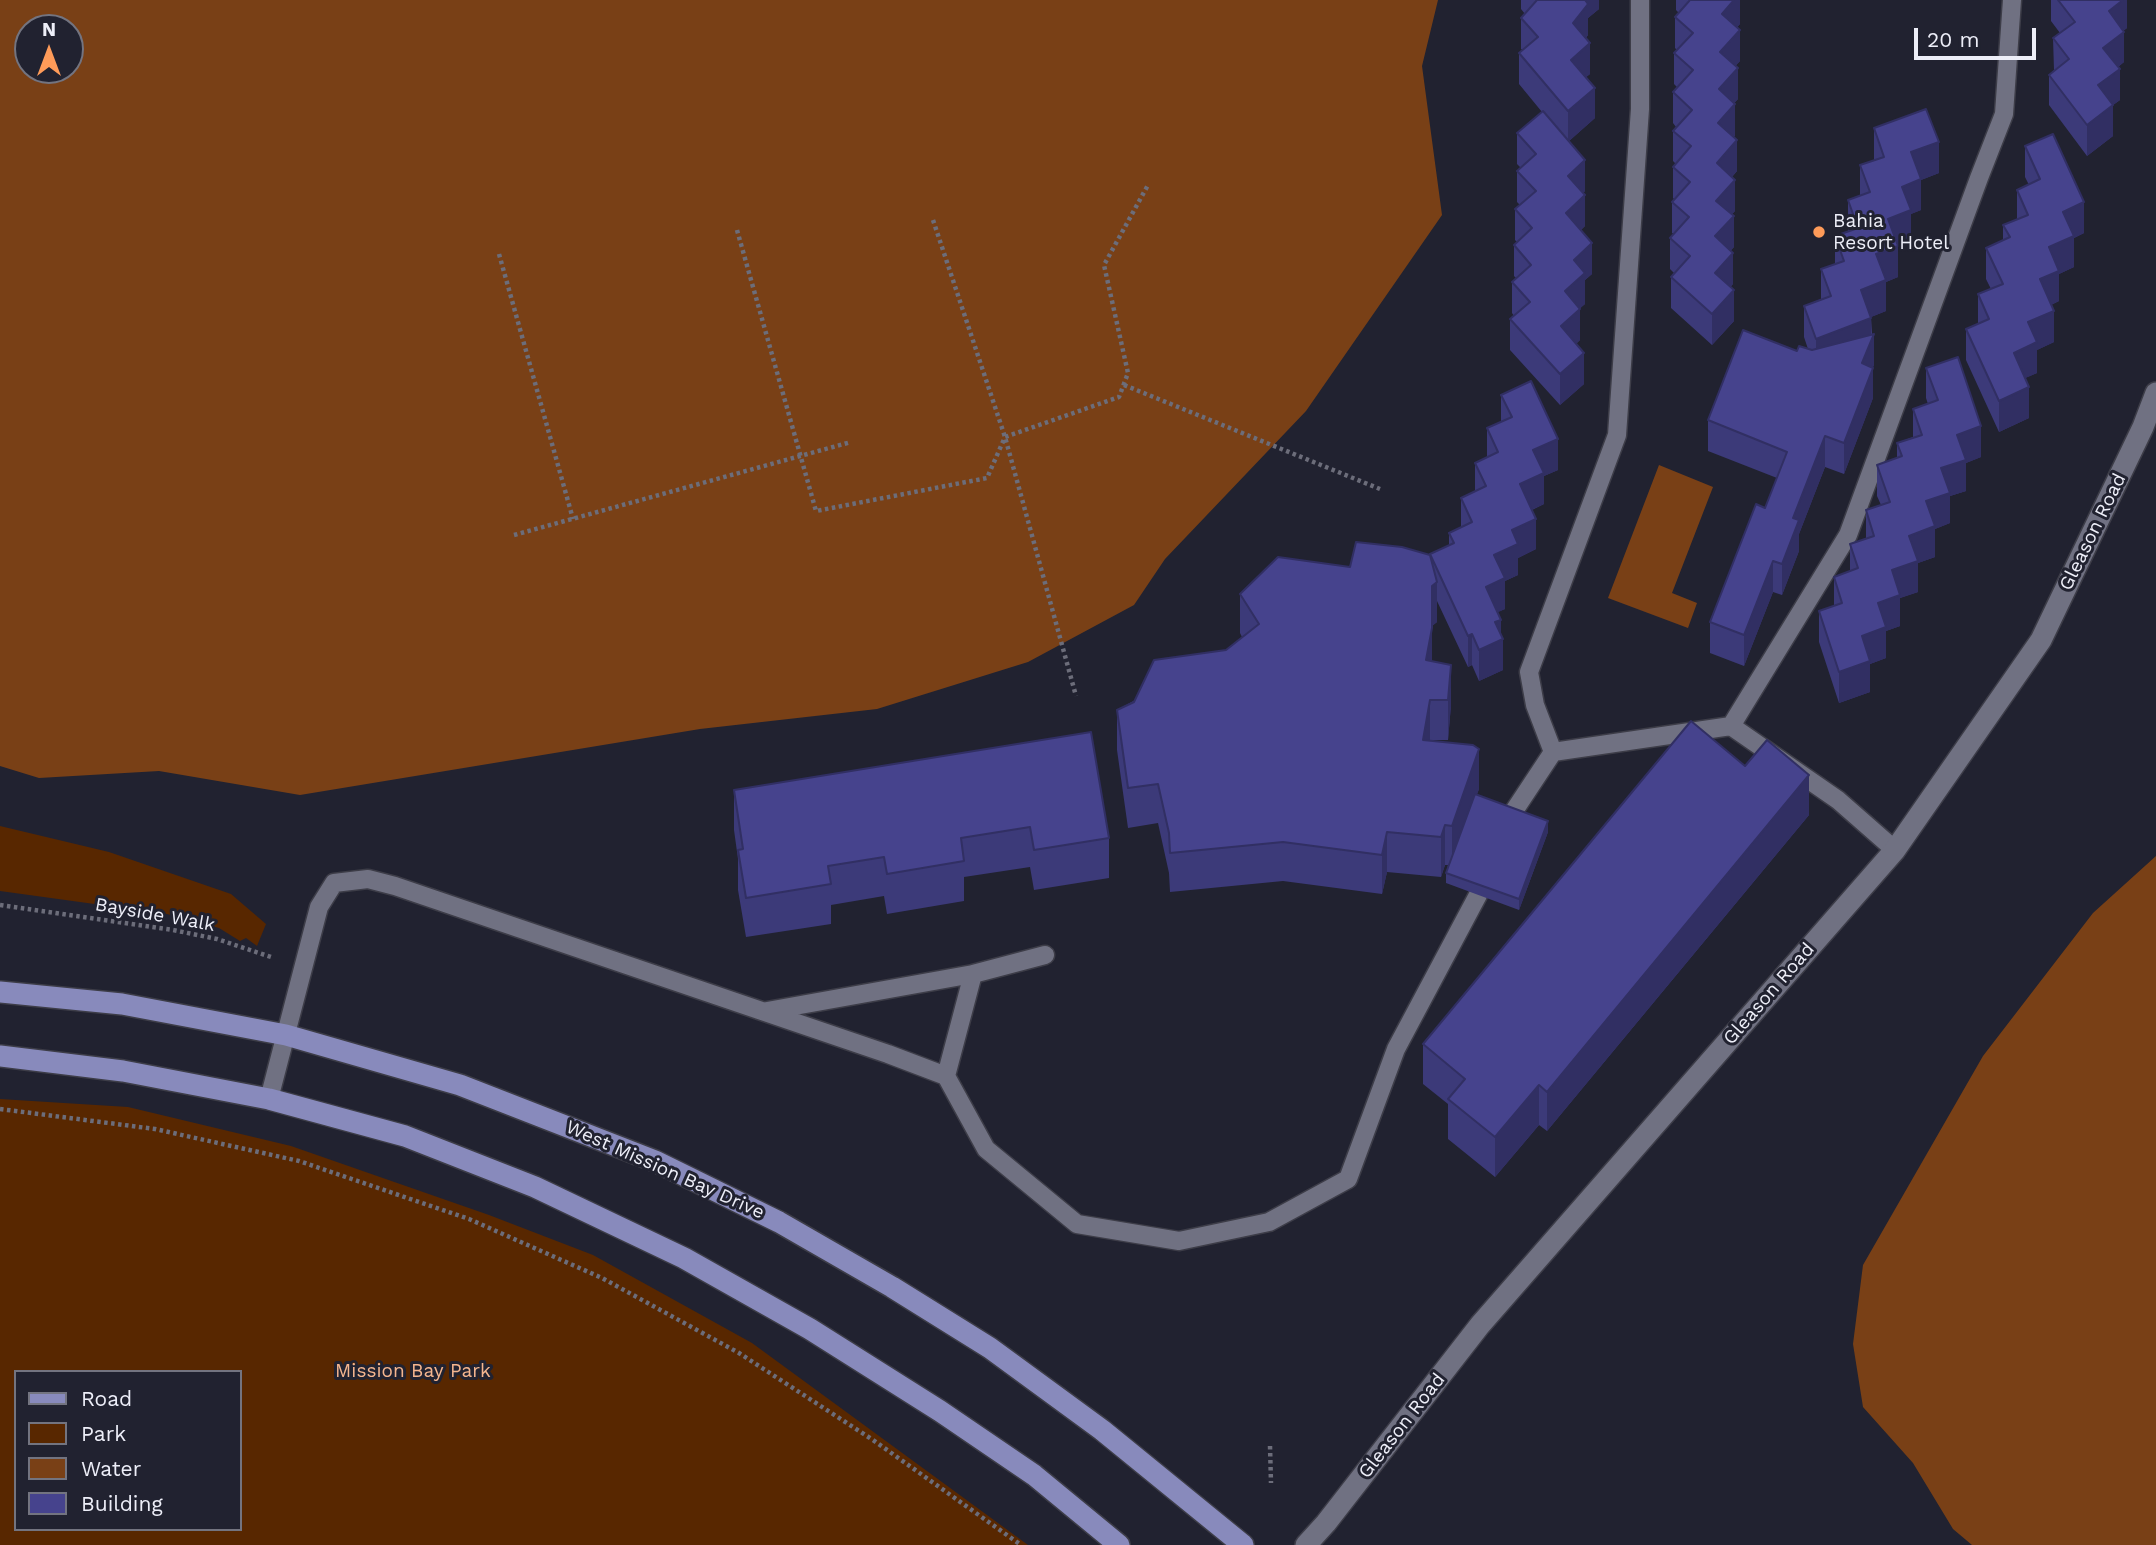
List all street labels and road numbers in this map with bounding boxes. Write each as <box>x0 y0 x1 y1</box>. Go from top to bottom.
street label: Gleason Road <box>2055 470 2131 594</box>
street label: Bayside Walk <box>93 893 217 937</box>
street label: Gleason Road <box>1719 938 1819 1050</box>
street label: West Mission Bay Drive <box>562 1116 768 1224</box>
street label: Gleason Road <box>1354 1369 1450 1483</box>

